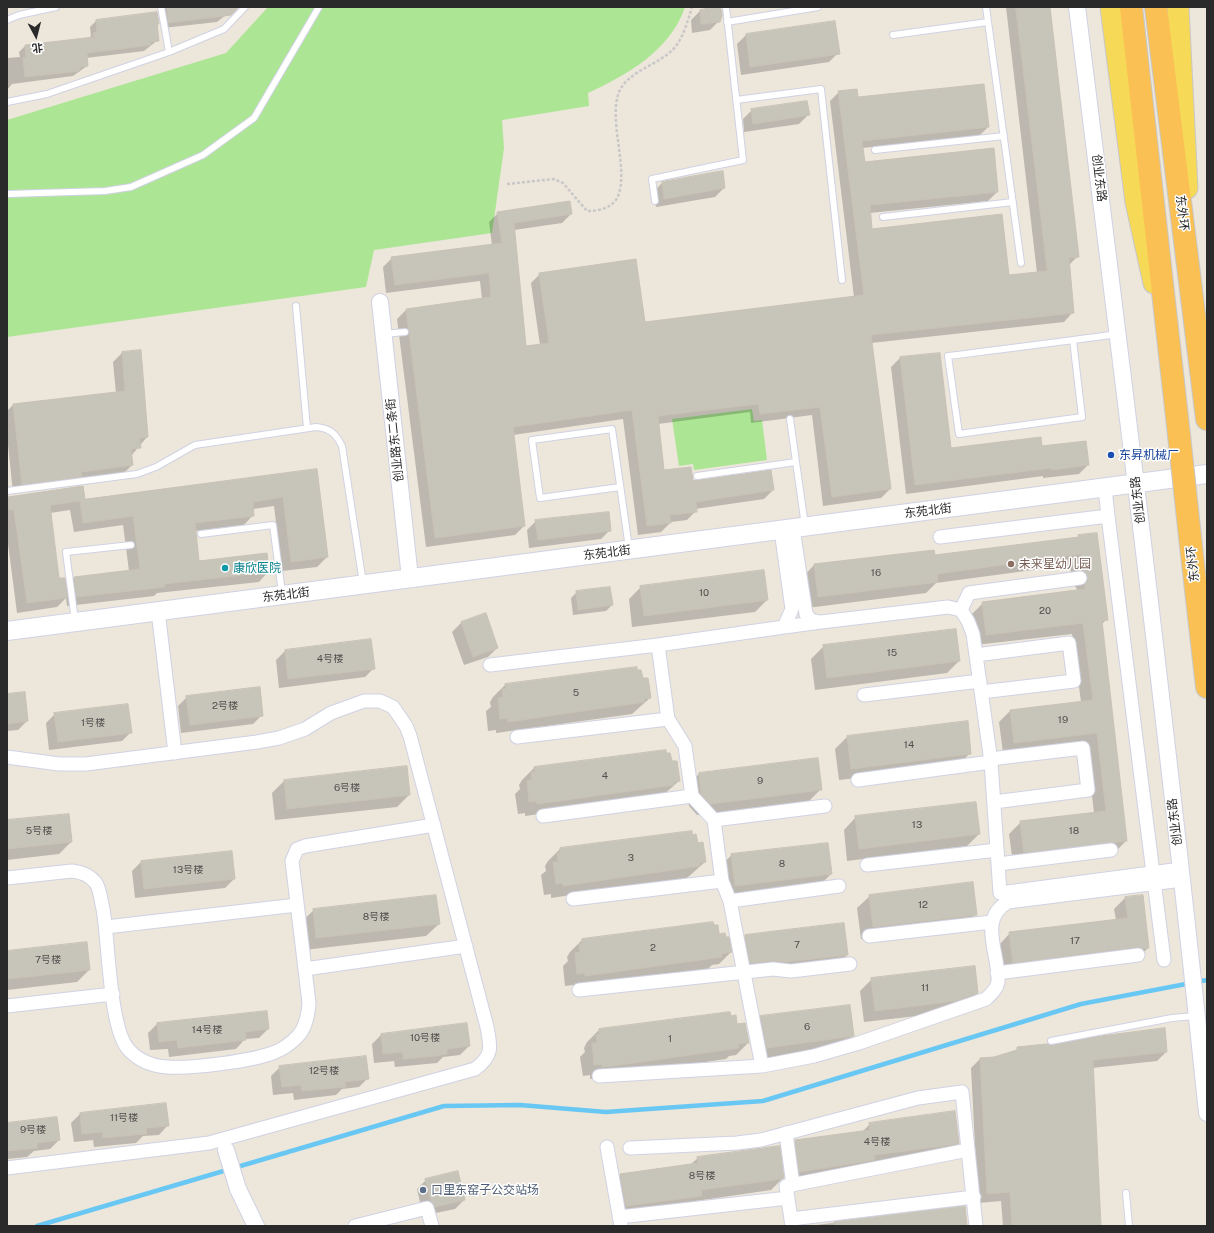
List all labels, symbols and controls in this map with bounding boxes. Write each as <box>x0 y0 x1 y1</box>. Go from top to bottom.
north arrow <box>16 16 56 56</box>
text: 北 <box>31 41 44 55</box>
street label: 创业东路 <box>1089 153 1109 203</box>
street label: 东外环 <box>1173 194 1191 232</box>
street label: 创业路东二条街 <box>383 397 407 483</box>
place label: 东昇机械厂 <box>1119 448 1179 462</box>
marker: 东昇机械厂 <box>1106 450 1116 460</box>
street label: 创业东路 <box>1128 475 1148 525</box>
street label: 东苑北街 <box>903 501 953 521</box>
street label: 东苑北街 <box>582 543 632 563</box>
street label: 东外环 <box>1184 545 1202 583</box>
place label: 未来星幼儿园 <box>1019 557 1091 571</box>
marker: 未来星幼儿园 <box>1006 559 1016 569</box>
place label: 康欣医院 <box>233 561 281 575</box>
marker: 康欣医院 <box>220 563 230 573</box>
house number: 16 <box>871 567 881 579</box>
street label: 东苑北街 <box>261 585 311 605</box>
house number: 10 <box>699 587 709 599</box>
house number: 20 <box>1039 605 1051 617</box>
house number: 15 <box>887 647 897 659</box>
house number: 4号楼 <box>317 653 343 665</box>
house number: 5 <box>573 687 579 699</box>
house number: 2号楼 <box>212 700 238 712</box>
house number: 19 <box>1058 714 1068 726</box>
house number: 1号楼 <box>81 717 105 729</box>
house number: 14 <box>904 739 914 751</box>
house number: 4 <box>602 770 608 782</box>
house number: 9 <box>757 775 763 787</box>
house number: 6号楼 <box>334 782 360 794</box>
street label: 创业东路 <box>1165 797 1185 847</box>
house number: 13 <box>912 819 922 831</box>
house number: 5号楼 <box>26 825 52 837</box>
house number: 18 <box>1069 825 1079 837</box>
house number: 3 <box>628 852 634 864</box>
house number: 8 <box>779 858 785 870</box>
house number: 13号楼 <box>173 864 203 876</box>
house number: 12 <box>918 899 928 911</box>
house number: 8号楼 <box>363 911 389 923</box>
house number: 17 <box>1070 935 1080 947</box>
house number: 7 <box>794 939 800 951</box>
house number: 2 <box>650 942 656 954</box>
house number: 7号楼 <box>35 954 61 966</box>
house number: 11 <box>921 982 929 994</box>
house number: 6 <box>804 1021 810 1033</box>
house number: 14号楼 <box>192 1024 222 1036</box>
house number: 10号楼 <box>410 1032 440 1044</box>
house number: 1 <box>668 1033 672 1045</box>
house number: 12号楼 <box>309 1065 339 1077</box>
house number: 11号楼 <box>110 1112 138 1124</box>
house number: 9号楼 <box>20 1124 46 1136</box>
house number: 4号楼 <box>864 1136 890 1148</box>
house number: 8号楼 <box>689 1170 715 1182</box>
place label: 口里东窑子公交站场 <box>431 1183 539 1197</box>
marker: 口里东窑子公交站场 <box>418 1185 428 1195</box>

